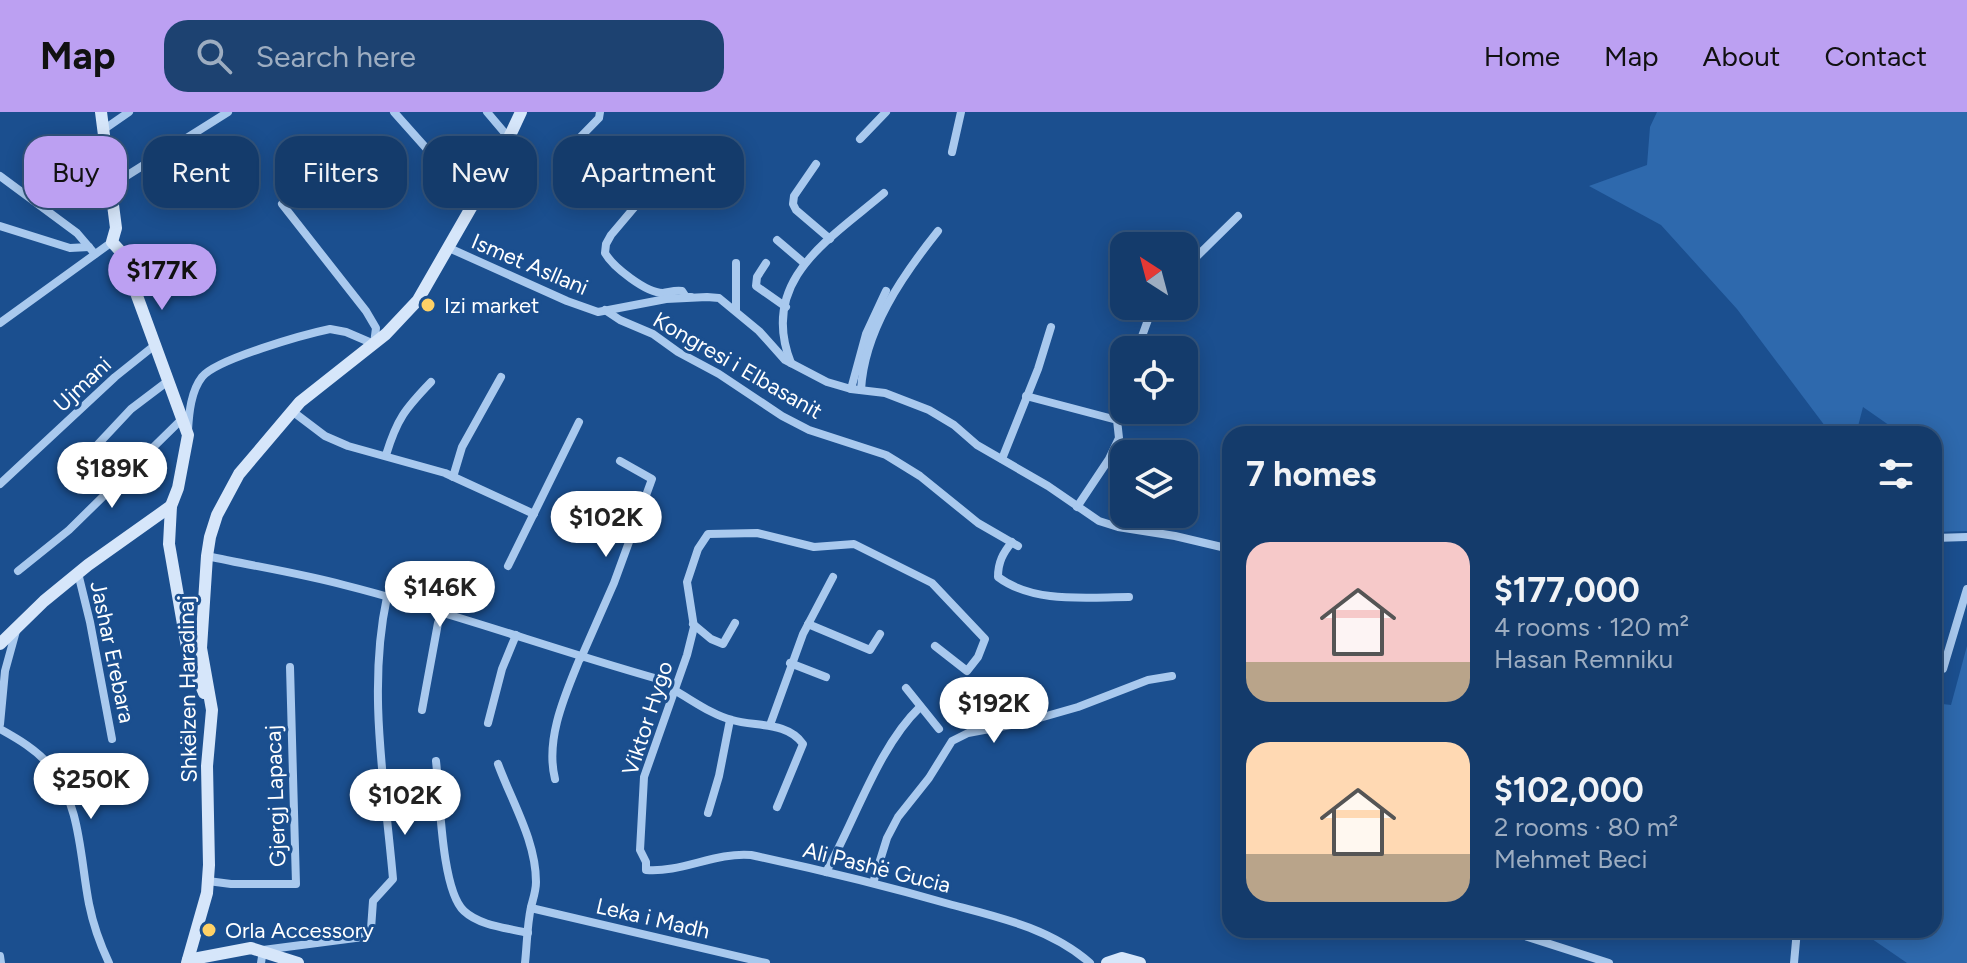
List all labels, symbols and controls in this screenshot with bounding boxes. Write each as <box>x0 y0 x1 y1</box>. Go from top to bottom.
search box <box>164 20 724 92</box>
text: Map <box>40 33 116 79</box>
icon: search <box>192 34 236 78</box>
text: Search here <box>256 38 416 75</box>
text: Home <box>1484 39 1560 73</box>
text: Map <box>1604 39 1659 73</box>
text: About <box>1703 39 1780 73</box>
text: Contact <box>1824 39 1927 73</box>
chip: Buy <box>24 136 127 208</box>
chip: Rent <box>143 136 259 208</box>
chip: Filters <box>275 136 407 208</box>
chip: New <box>423 136 537 208</box>
chip: Apartment <box>553 136 744 208</box>
street label: Ismet Asllani <box>467 228 592 301</box>
north arrow <box>1110 232 1198 320</box>
map controls <box>1110 232 1198 528</box>
pin: $177K <box>106 244 218 312</box>
text: $177K <box>126 254 198 286</box>
place label: Izi market <box>444 292 539 319</box>
marker: Izi market <box>419 296 437 314</box>
street label: Kongresi i Elbasanit <box>648 306 827 425</box>
button: locate <box>1110 336 1198 424</box>
street label: Ujmani <box>48 351 117 418</box>
button: layers <box>1110 440 1198 528</box>
pin: $189K <box>56 442 168 510</box>
text: $189K <box>75 452 149 484</box>
icon: filters <box>1874 452 1918 496</box>
text: 7 homes <box>1246 454 1376 495</box>
pin: $102K <box>550 491 662 559</box>
text: $102K <box>569 501 643 533</box>
pin: $146K <box>384 561 496 629</box>
text: $177,000 <box>1494 570 1640 611</box>
text: $146K <box>403 571 477 603</box>
icon: home <box>1310 574 1406 670</box>
street label: Jashar Erebara <box>84 579 141 726</box>
street label: Shkëlzen Haradinaj <box>172 595 203 783</box>
text: 4 rooms · 120 m² <box>1494 611 1689 643</box>
text: Hasan Remniku <box>1494 643 1673 675</box>
street label: Viktor Hygo <box>616 658 679 779</box>
pin: $192K <box>938 677 1050 745</box>
text: $192K <box>958 687 1030 719</box>
street label: Gjergj Lapacaj <box>260 724 291 868</box>
pin: $250K <box>35 753 147 821</box>
text: $250K <box>52 763 130 795</box>
pin: $102K <box>349 769 461 837</box>
text: $102,000 <box>1494 770 1644 811</box>
icon: home <box>1310 774 1406 870</box>
text: $102K <box>368 779 442 811</box>
text: 2 rooms · 80 m² <box>1494 811 1678 843</box>
street label: Ali Pashë Gucia <box>800 836 954 899</box>
text: Mehmet Beci <box>1494 843 1647 875</box>
street label: Leka i Madh <box>593 892 712 945</box>
place label: Orla Accessory <box>225 917 374 944</box>
marker: Orla Accessory <box>200 921 218 939</box>

